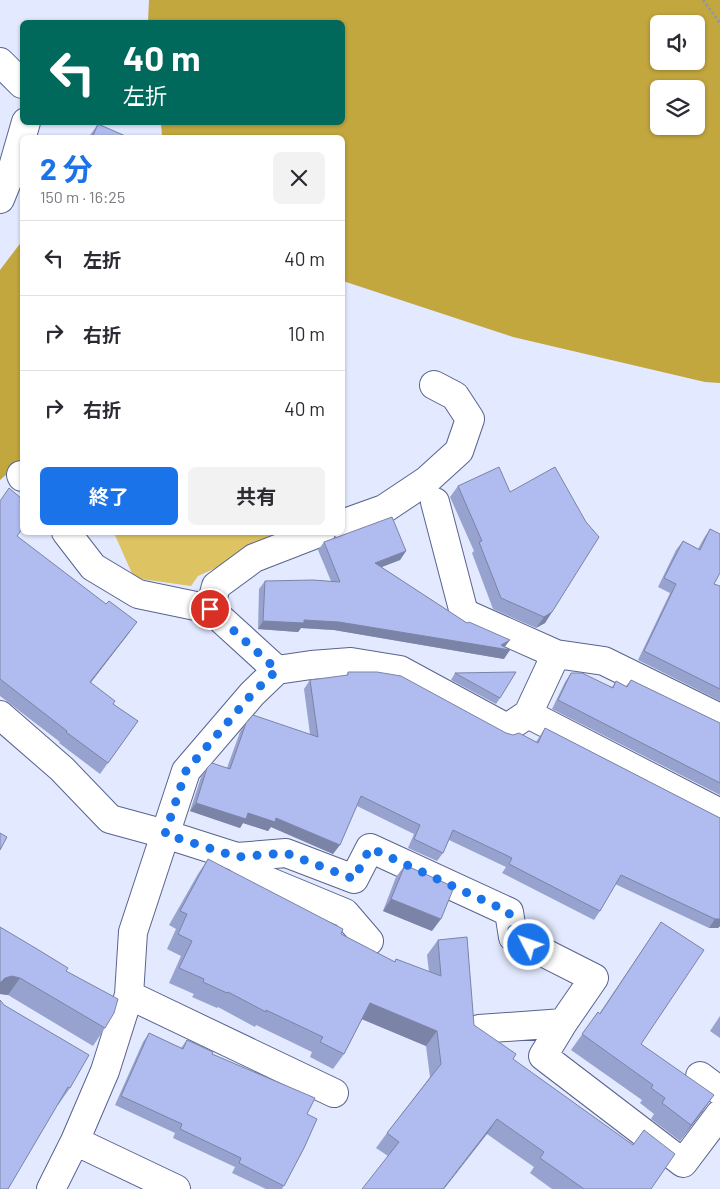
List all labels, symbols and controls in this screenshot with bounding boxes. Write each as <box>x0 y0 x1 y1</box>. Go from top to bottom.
map controls <box>650 15 705 135</box>
button: sound <box>650 15 705 70</box>
text: 40 m <box>123 36 200 78</box>
icon: left <box>40 40 105 105</box>
button: layers <box>650 80 705 135</box>
text: 左折 <box>123 82 167 108</box>
text: 2 分 <box>40 150 93 186</box>
button: close <box>273 152 325 204</box>
text: 150 m · 16:25 <box>40 187 125 206</box>
icon: left <box>40 244 68 272</box>
text: 40 m <box>284 247 325 270</box>
text: 左折 <box>83 248 121 271</box>
icon: right <box>40 319 68 347</box>
text: 10 m <box>288 322 325 345</box>
text: 右折 <box>83 323 121 346</box>
icon: right <box>40 394 68 422</box>
text: 40 m <box>284 397 325 420</box>
text: 右折 <box>83 398 121 421</box>
button: 終了 <box>40 467 178 525</box>
button: 共有 <box>188 467 325 525</box>
pin <box>189 588 231 630</box>
icon: arrive <box>196 595 224 623</box>
position arrow <box>502 918 554 970</box>

